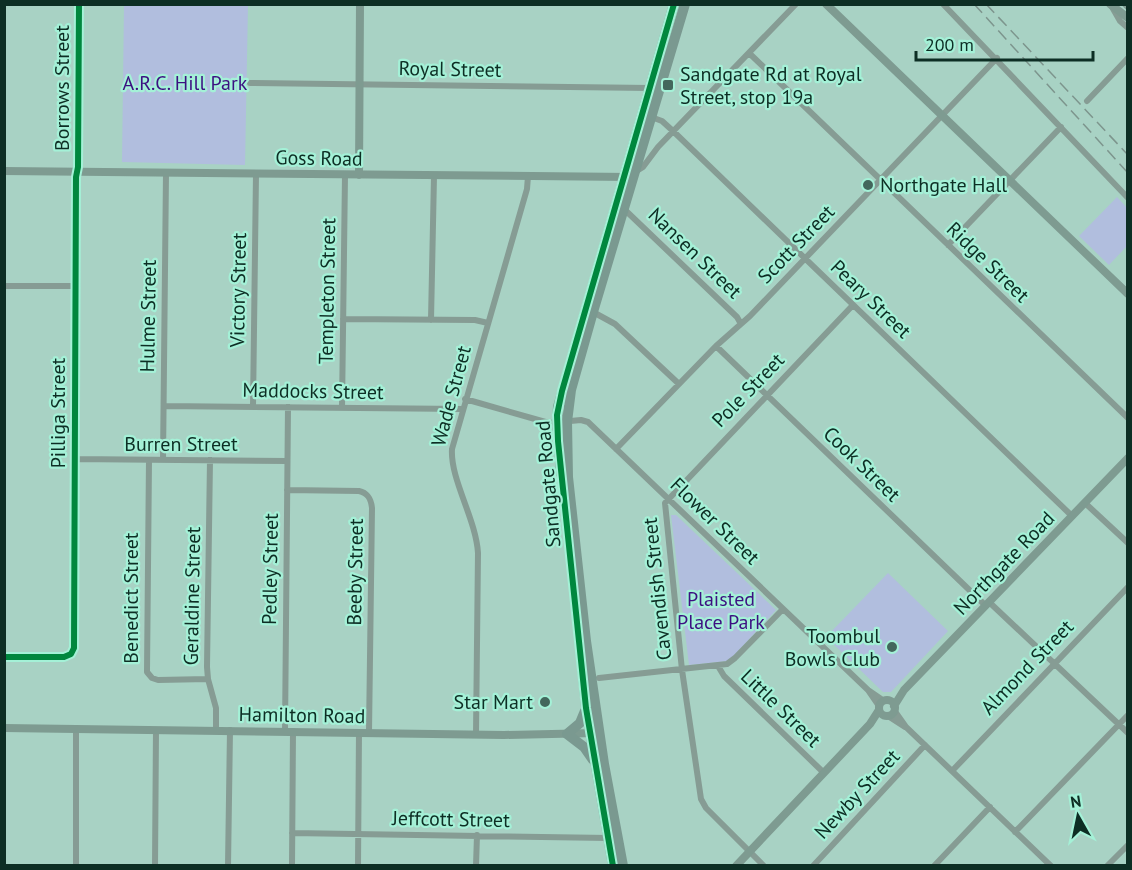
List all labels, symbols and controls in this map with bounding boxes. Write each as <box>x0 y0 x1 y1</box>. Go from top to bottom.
scale bar <box>916 24 1093 62</box>
street label: Borrows Street <box>49 25 75 151</box>
text: 200 m <box>925 33 974 56</box>
street label: Royal Street <box>398 55 502 83</box>
place label: Sandgate Rd at Royal Street, stop 19a <box>680 61 862 110</box>
park label: A.R.C. Hill Park <box>123 70 248 96</box>
marker: Sandgate Rd at Royal Street, stop 19a <box>661 78 675 92</box>
street label: Goss Road <box>275 144 363 172</box>
place label: Northgate Hall <box>880 172 1007 198</box>
marker: Northgate Hall <box>861 178 875 192</box>
street label: Scott Street <box>752 199 840 289</box>
street label: Nansen Street <box>643 202 747 304</box>
street label: Ridge Street <box>941 216 1035 308</box>
street label: Templeton Street <box>313 217 341 364</box>
street label: Victory Street <box>224 232 252 349</box>
street label: Peary Street <box>825 254 917 344</box>
street label: Hulme Street <box>134 259 162 373</box>
street label: Wade Street <box>425 343 477 449</box>
street label: Pole Street <box>706 347 790 433</box>
street label: Pilliga Street <box>45 357 71 468</box>
street label: Maddocks Street <box>242 377 384 405</box>
street label: Sandgate Road <box>530 419 566 549</box>
street label: Cook Street <box>818 421 906 507</box>
street label: Burren Street <box>124 431 238 457</box>
street label: Flower Street <box>665 472 765 570</box>
street label: Northgate Road <box>948 506 1060 620</box>
street label: Pedley Street <box>256 513 284 625</box>
street label: Cavendish Street <box>637 516 677 662</box>
street label: Beeby Street <box>341 518 369 626</box>
street label: Geraldine Street <box>178 526 206 666</box>
street label: Benedict Street <box>118 532 144 664</box>
park label: Plaisted Place Park <box>677 586 765 635</box>
street label: Almond Street <box>975 614 1079 720</box>
place label: Toombul Bowls Club <box>785 623 880 672</box>
marker: Toombul Bowls Club <box>885 640 899 654</box>
street label: Little Street <box>735 663 827 753</box>
place label: Star Mart <box>454 689 533 715</box>
marker: Star Mart <box>538 695 552 709</box>
street label: Hamilton Road <box>238 701 366 729</box>
street label: Newby Street <box>809 743 905 844</box>
north arrow <box>1048 786 1108 846</box>
text: N <box>1069 790 1082 812</box>
street label: Jeffcott Street <box>391 805 510 833</box>

